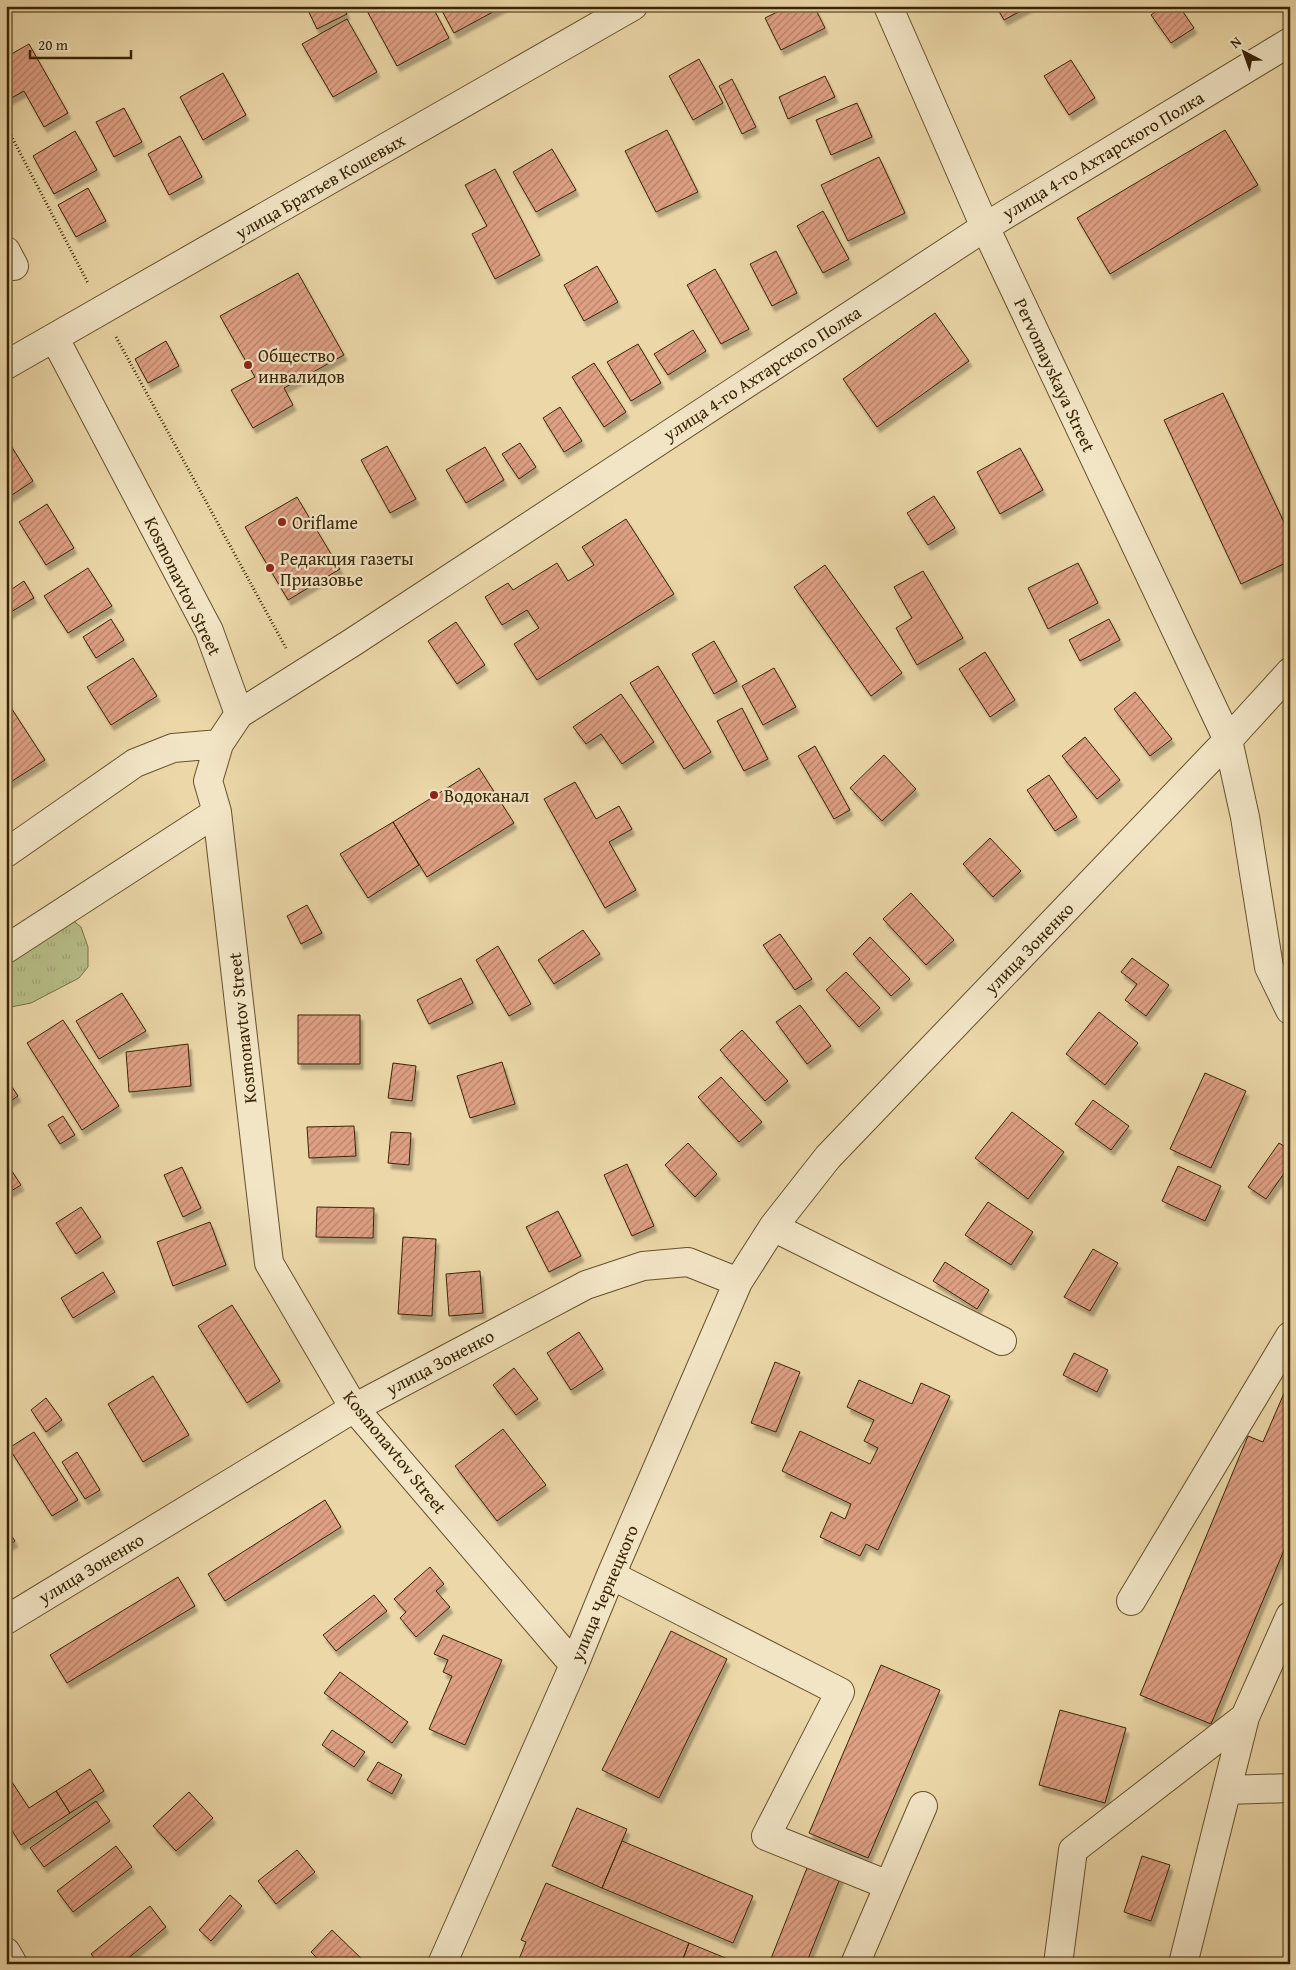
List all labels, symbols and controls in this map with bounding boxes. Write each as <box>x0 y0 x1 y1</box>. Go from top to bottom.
scale bar <box>30 28 131 60</box>
north arrow <box>1218 28 1268 78</box>
text: N <box>1225 31 1246 53</box>
text: 20 m <box>38 34 69 55</box>
street label: улица 4-го Ахтарского Полка <box>996 84 1209 227</box>
street label: улица Братьев Кошевых <box>229 126 411 246</box>
street label: Pervomayskaya Street <box>1007 294 1103 457</box>
street label: улица 4-го Ахтарского Полка <box>657 298 867 448</box>
place label: Общество инвалидов <box>258 342 345 390</box>
marker: Общество инвалидов <box>242 359 254 371</box>
place label: Oriflame <box>292 509 358 536</box>
street label: Kosmonavtov Street <box>138 512 229 661</box>
marker: Oriflame <box>276 516 288 528</box>
place label: Редакция газеты Приазовье <box>280 545 414 593</box>
marker: Редакция газеты Приазовье <box>264 562 276 574</box>
place label: Водоканал <box>444 782 529 809</box>
marker: Водоканал <box>428 789 440 801</box>
street label: улица Зоненко <box>977 896 1080 1001</box>
street label: Kosmonavtov Street <box>221 950 263 1105</box>
street label: улица Зоненко <box>380 1322 499 1402</box>
street label: Kosmonavtov Street <box>337 1385 454 1520</box>
street label: улица Чернецкого <box>563 1520 645 1667</box>
street label: улица Зоненко <box>32 1526 149 1611</box>

